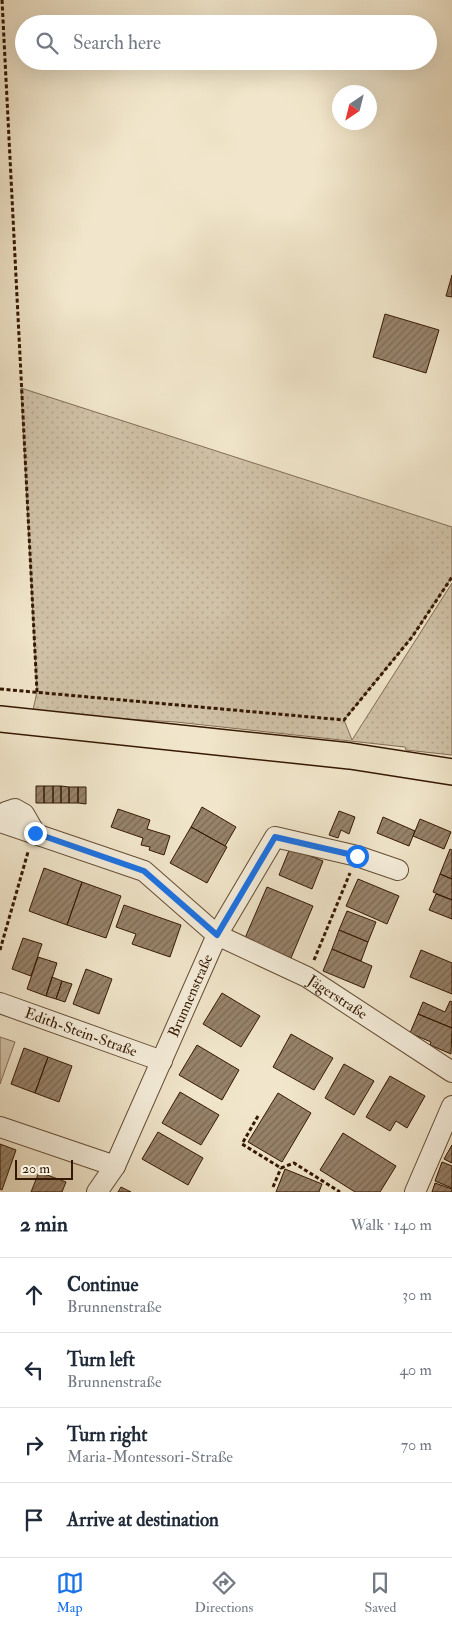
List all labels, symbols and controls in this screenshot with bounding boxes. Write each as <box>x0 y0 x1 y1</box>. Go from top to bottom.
search box <box>15 15 437 70</box>
icon: search <box>33 29 61 57</box>
text: Search here <box>73 31 161 55</box>
north arrow <box>332 85 377 130</box>
route end <box>24 822 47 845</box>
route start <box>346 845 369 868</box>
street label: Brunnenstraße <box>164 951 217 1040</box>
street label: Jägerstraße <box>303 970 371 1023</box>
street label: Edith-Stein-Straße <box>22 1003 140 1061</box>
scale bar <box>15 1157 72 1180</box>
text: 20 m <box>22 1160 50 1177</box>
text: 2 min <box>20 1211 68 1238</box>
text: Walk · 140 m <box>351 1215 432 1235</box>
text: Continue <box>67 1273 138 1297</box>
icon: ahead <box>20 1281 48 1309</box>
text: 30 m <box>402 1285 432 1305</box>
text: Brunnenstraße <box>67 1297 162 1317</box>
text: Turn left <box>67 1348 135 1372</box>
icon: left <box>20 1356 48 1384</box>
text: 40 m <box>399 1360 432 1380</box>
text: Brunnenstraße <box>67 1372 162 1392</box>
text: Turn right <box>67 1423 147 1447</box>
icon: right <box>20 1431 48 1459</box>
text: 70 m <box>401 1435 432 1455</box>
text: Maria-Montessori-Straße <box>67 1447 233 1467</box>
icon: arrive <box>20 1506 48 1534</box>
text: Arrive at destination <box>67 1508 219 1532</box>
tab: Map <box>56 1569 84 1616</box>
tab: Directions <box>195 1569 253 1616</box>
tab: Saved <box>364 1569 396 1616</box>

